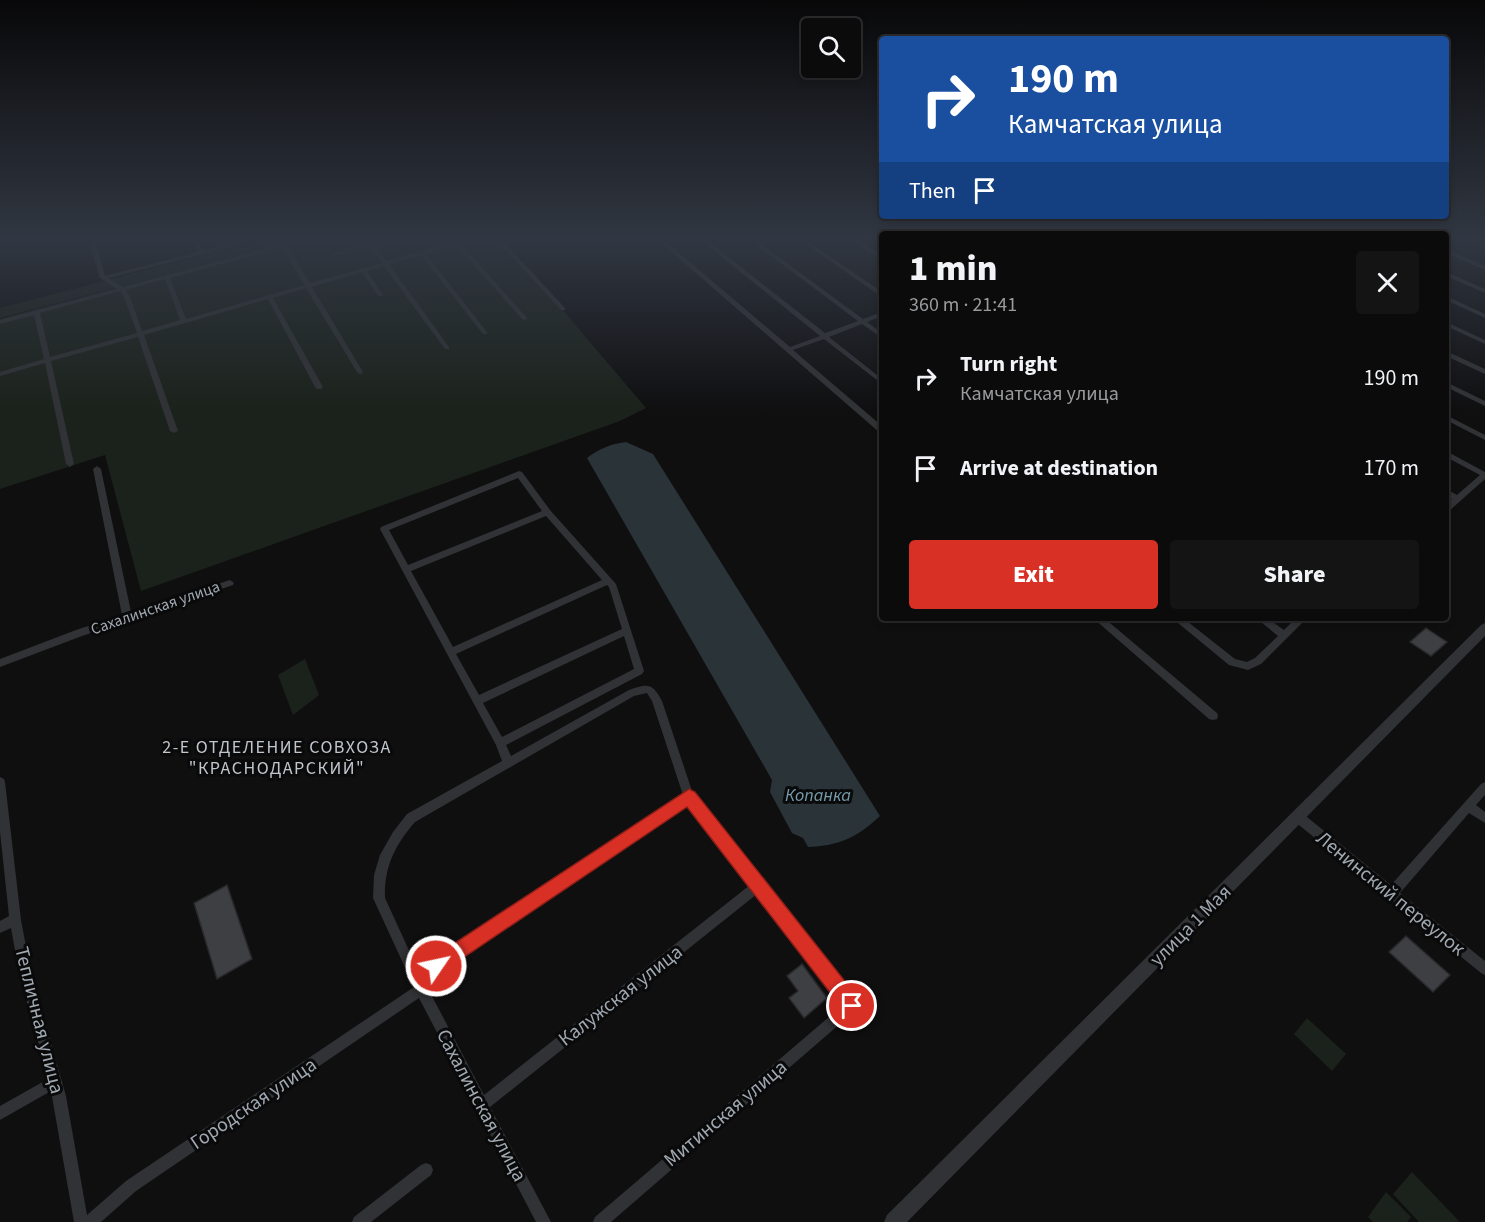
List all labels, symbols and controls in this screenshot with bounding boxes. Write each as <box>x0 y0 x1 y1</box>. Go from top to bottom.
map controls <box>801 18 861 78</box>
button: search <box>801 18 861 78</box>
text: 190 m <box>1008 49 1119 109</box>
icon: right <box>909 60 987 138</box>
text: Камчатская улица <box>1008 105 1223 144</box>
icon: arrive <box>968 174 1001 207</box>
text: Then <box>909 175 956 207</box>
text: 1 min <box>909 243 997 294</box>
button: close <box>1356 251 1419 314</box>
text: 360 m · 21:41 <box>909 291 1017 319</box>
text: Turn right <box>960 348 1057 380</box>
icon: right <box>909 362 942 395</box>
text: 190 m <box>1364 362 1419 394</box>
text: Камчатская улица <box>960 380 1119 408</box>
icon: arrive <box>909 452 942 485</box>
text: Arrive at destination <box>960 452 1158 484</box>
text: 170 m <box>1364 452 1419 484</box>
button: Exit <box>909 540 1158 609</box>
button: Share <box>1170 540 1419 609</box>
street label: Сахалинская улица <box>88 576 223 640</box>
district label: 2-Е ОТДЕЛЕНИЕ СОВХОЗА "КРАСНОДАРСКИЙ" <box>162 735 392 781</box>
water label: Копанка <box>785 783 851 808</box>
street label: Ленинский переулок <box>1310 825 1471 963</box>
street label: улица 1 Мая <box>1144 879 1238 973</box>
position arrow <box>404 934 468 998</box>
street label: Калужская улица <box>553 938 689 1053</box>
street label: Тепличная улица <box>7 944 71 1097</box>
pin <box>826 980 877 1031</box>
icon: arrive <box>835 989 868 1022</box>
street label: Сахалинская улица <box>429 1024 533 1187</box>
street label: Городская улица <box>185 1051 322 1157</box>
street label: Митинская улица <box>658 1054 793 1174</box>

